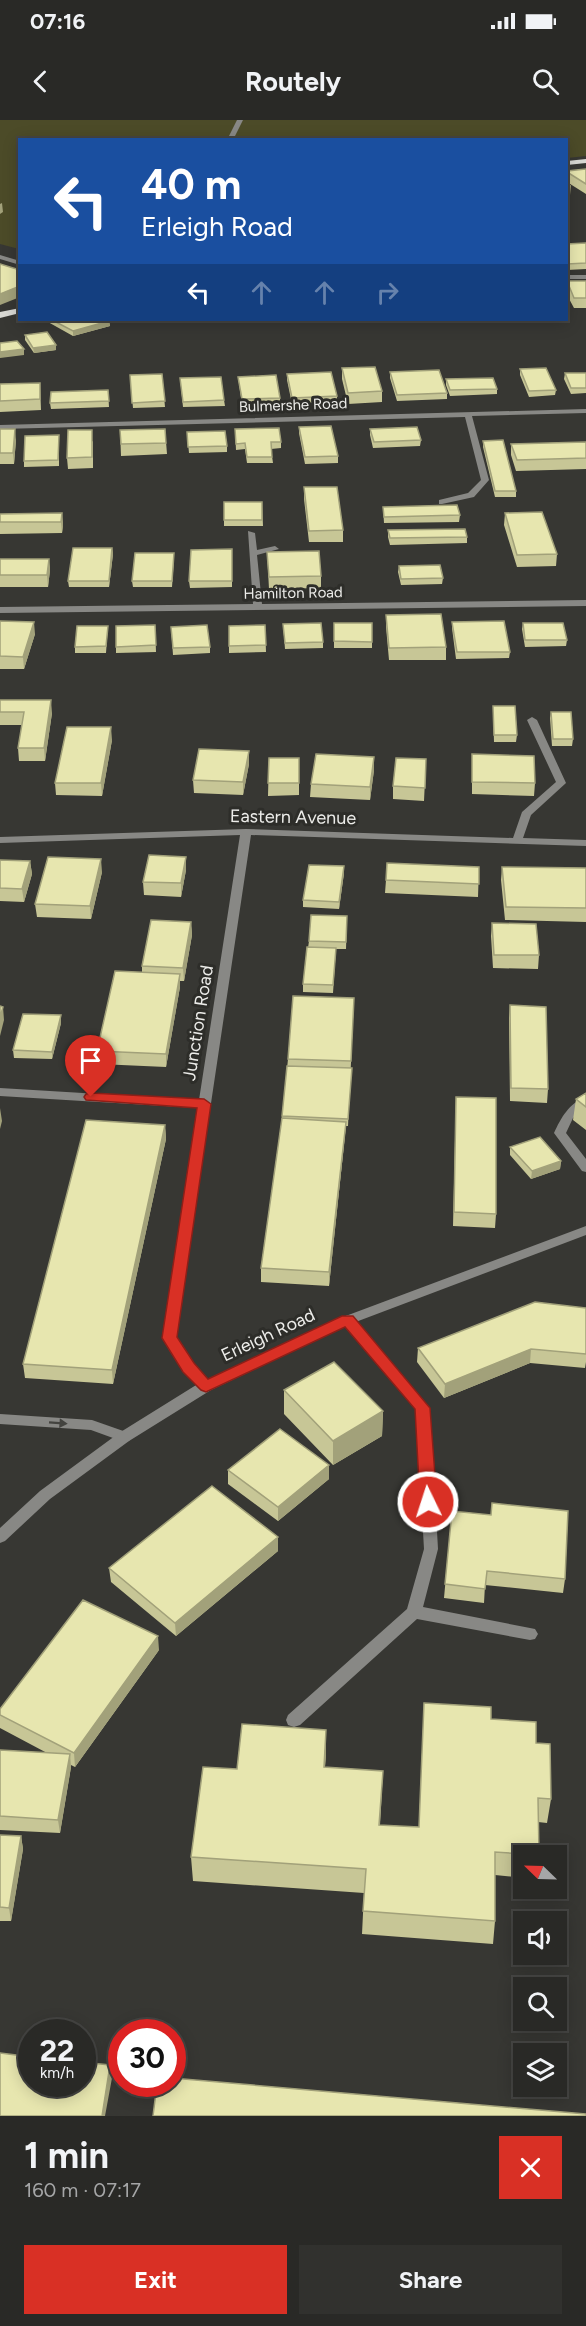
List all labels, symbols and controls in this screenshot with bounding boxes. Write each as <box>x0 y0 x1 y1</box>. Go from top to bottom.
text: 07:16 <box>30 8 85 35</box>
icon: back <box>24 65 57 98</box>
text: Routely <box>245 65 341 98</box>
icon: search <box>529 65 562 98</box>
text: 40 m <box>141 159 241 210</box>
icon: left <box>42 162 120 240</box>
text: Erleigh Road <box>141 210 293 243</box>
icon: left <box>182 276 215 309</box>
icon: ahead <box>245 276 278 309</box>
icon: ahead <box>308 276 341 309</box>
icon: right <box>371 276 404 309</box>
street label: Bulmershe Road <box>238 394 348 416</box>
street label: Hamilton Road <box>243 583 343 603</box>
street label: Eastern Avenue <box>230 805 356 829</box>
street label: Junction Road <box>178 964 218 1082</box>
pin <box>65 1035 116 1097</box>
icon: arrive <box>74 1044 107 1077</box>
street label: Erleigh Road <box>217 1304 319 1366</box>
one-way arrow <box>49 1418 68 1427</box>
position arrow <box>396 1470 460 1534</box>
north arrow <box>513 1845 567 1899</box>
map controls <box>513 1845 567 2097</box>
button: sound <box>513 1911 567 1965</box>
button: search <box>513 1977 567 2031</box>
speed limit sign: 30 <box>108 2019 186 2097</box>
text: 22 <box>40 2032 74 2069</box>
button: layers <box>513 2043 567 2097</box>
text: km/h <box>40 2064 74 2082</box>
text: 1 min <box>24 2134 109 2177</box>
button: close <box>499 2136 562 2199</box>
text: 160 m · 07:17 <box>24 2178 141 2202</box>
button: Exit <box>24 2245 287 2314</box>
button: Share <box>299 2245 562 2314</box>

